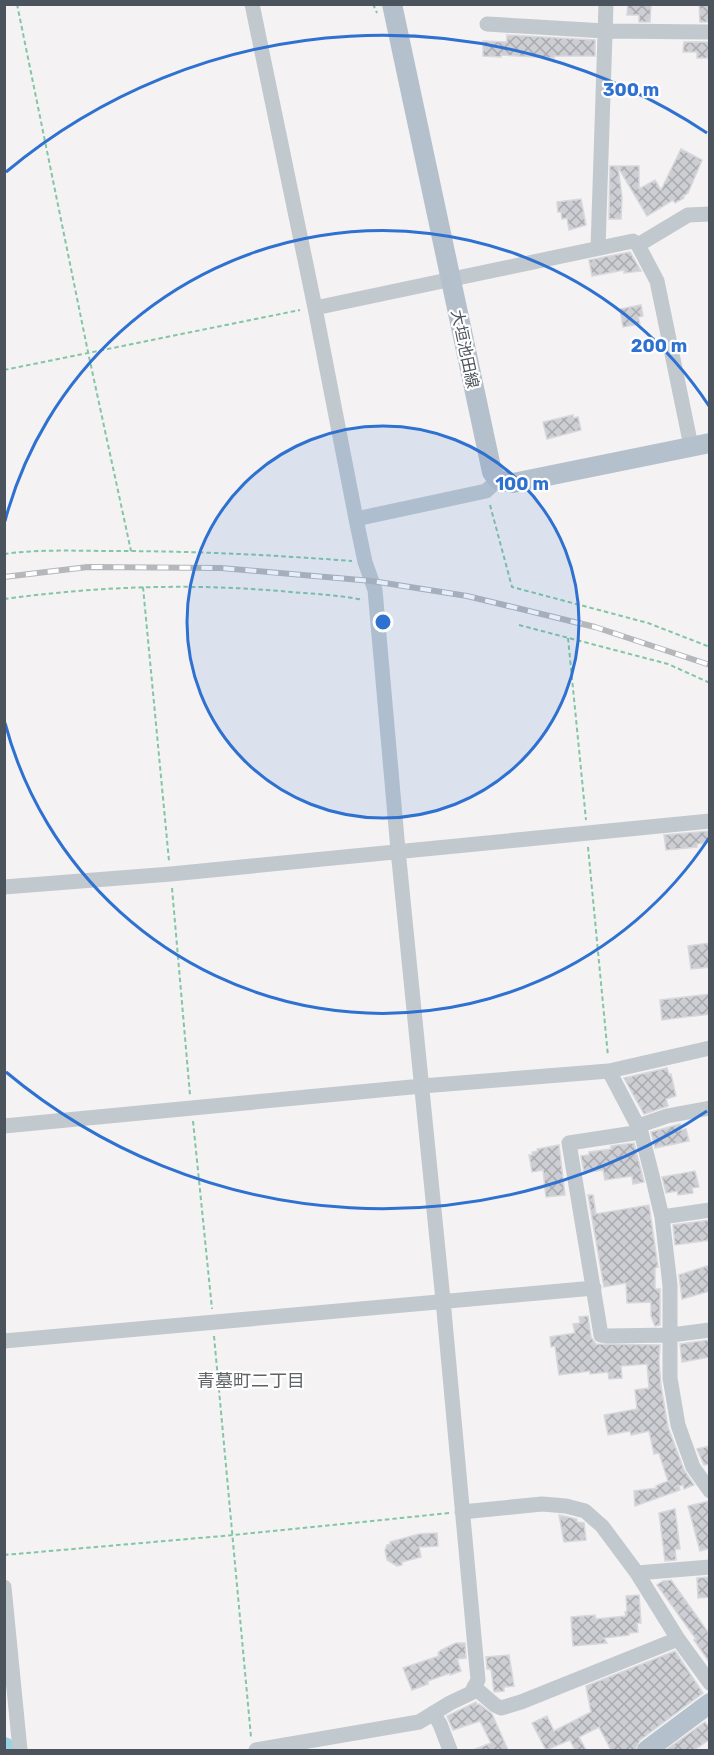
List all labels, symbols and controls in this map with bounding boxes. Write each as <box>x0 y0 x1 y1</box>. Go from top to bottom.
text: 300 m <box>603 79 659 101</box>
street label: 大垣池田線 <box>447 308 483 390</box>
text: 200 m <box>631 335 687 357</box>
text: 100 m <box>495 473 549 495</box>
centre of rings <box>373 612 393 632</box>
district label: 青墓町二丁目 <box>197 1370 305 1392</box>

